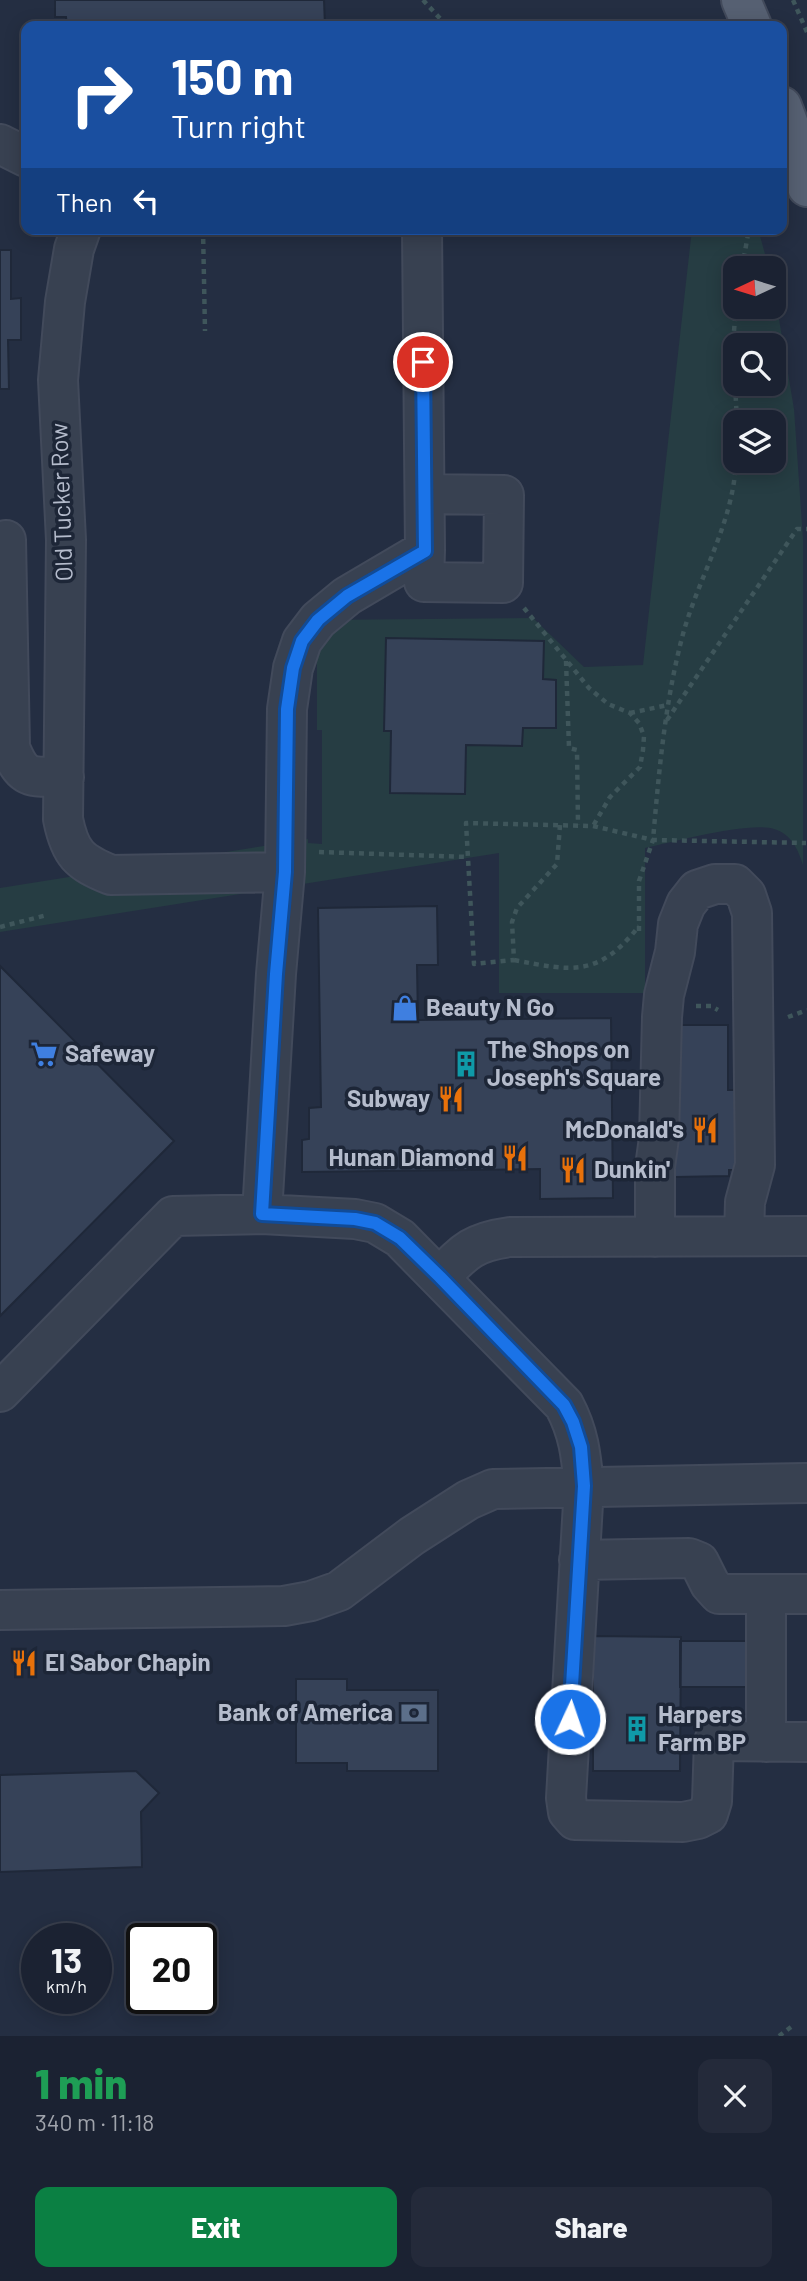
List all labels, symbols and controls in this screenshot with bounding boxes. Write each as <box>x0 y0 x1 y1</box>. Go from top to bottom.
text: 150 m <box>171 46 293 105</box>
icon: right <box>56 49 147 140</box>
text: Turn right <box>171 106 306 144</box>
icon: left <box>127 182 165 220</box>
text: Then <box>56 186 113 217</box>
north arrow <box>723 256 786 318</box>
map controls <box>723 256 786 473</box>
pin <box>393 332 453 392</box>
button: search <box>723 333 786 396</box>
icon: arrive <box>404 343 442 381</box>
button: layers <box>723 410 786 473</box>
street label: Old Tucker Row <box>43 422 78 582</box>
place label: Beauty N Go <box>426 992 554 1021</box>
shop icon: Beauty N Go <box>390 993 420 1023</box>
place label: The Shops on Joseph's Square <box>487 1034 661 1091</box>
place label: Safeway <box>65 1038 155 1067</box>
supermarket icon: Safeway <box>29 1039 59 1069</box>
building icon: The Shops on Joseph's Square <box>451 1049 481 1079</box>
place label: Subway <box>347 1083 430 1112</box>
restaurant icon: Subway <box>436 1084 466 1114</box>
place label: McDonald's <box>565 1114 684 1143</box>
restaurant icon: McDonald's <box>690 1115 720 1145</box>
place label: Hunan Diamond <box>329 1142 494 1171</box>
restaurant icon: Hunan Diamond <box>500 1143 530 1173</box>
place label: Dunkin' <box>594 1154 670 1183</box>
restaurant icon: Dunkin' <box>558 1155 588 1185</box>
place label: El Sabor Chapin <box>45 1647 211 1676</box>
restaurant icon: El Sabor Chapin <box>9 1648 39 1678</box>
position arrow <box>533 1682 607 1756</box>
place label: Bank of America <box>218 1697 393 1726</box>
bank icon: Bank of America <box>399 1698 429 1728</box>
place label: Harpers Farm BP <box>658 1699 746 1756</box>
building icon: Harpers Farm BP <box>622 1714 652 1744</box>
speed limit sign: 20 <box>126 1923 217 2014</box>
text: 13 <box>51 1938 82 1980</box>
text: km/h <box>46 1975 87 1997</box>
text: 1 min <box>35 2057 127 2107</box>
button: close <box>698 2059 772 2133</box>
text: 340 m · 11:18 <box>35 2108 154 2136</box>
button: Exit <box>35 2187 397 2267</box>
button: Share <box>411 2187 772 2267</box>

